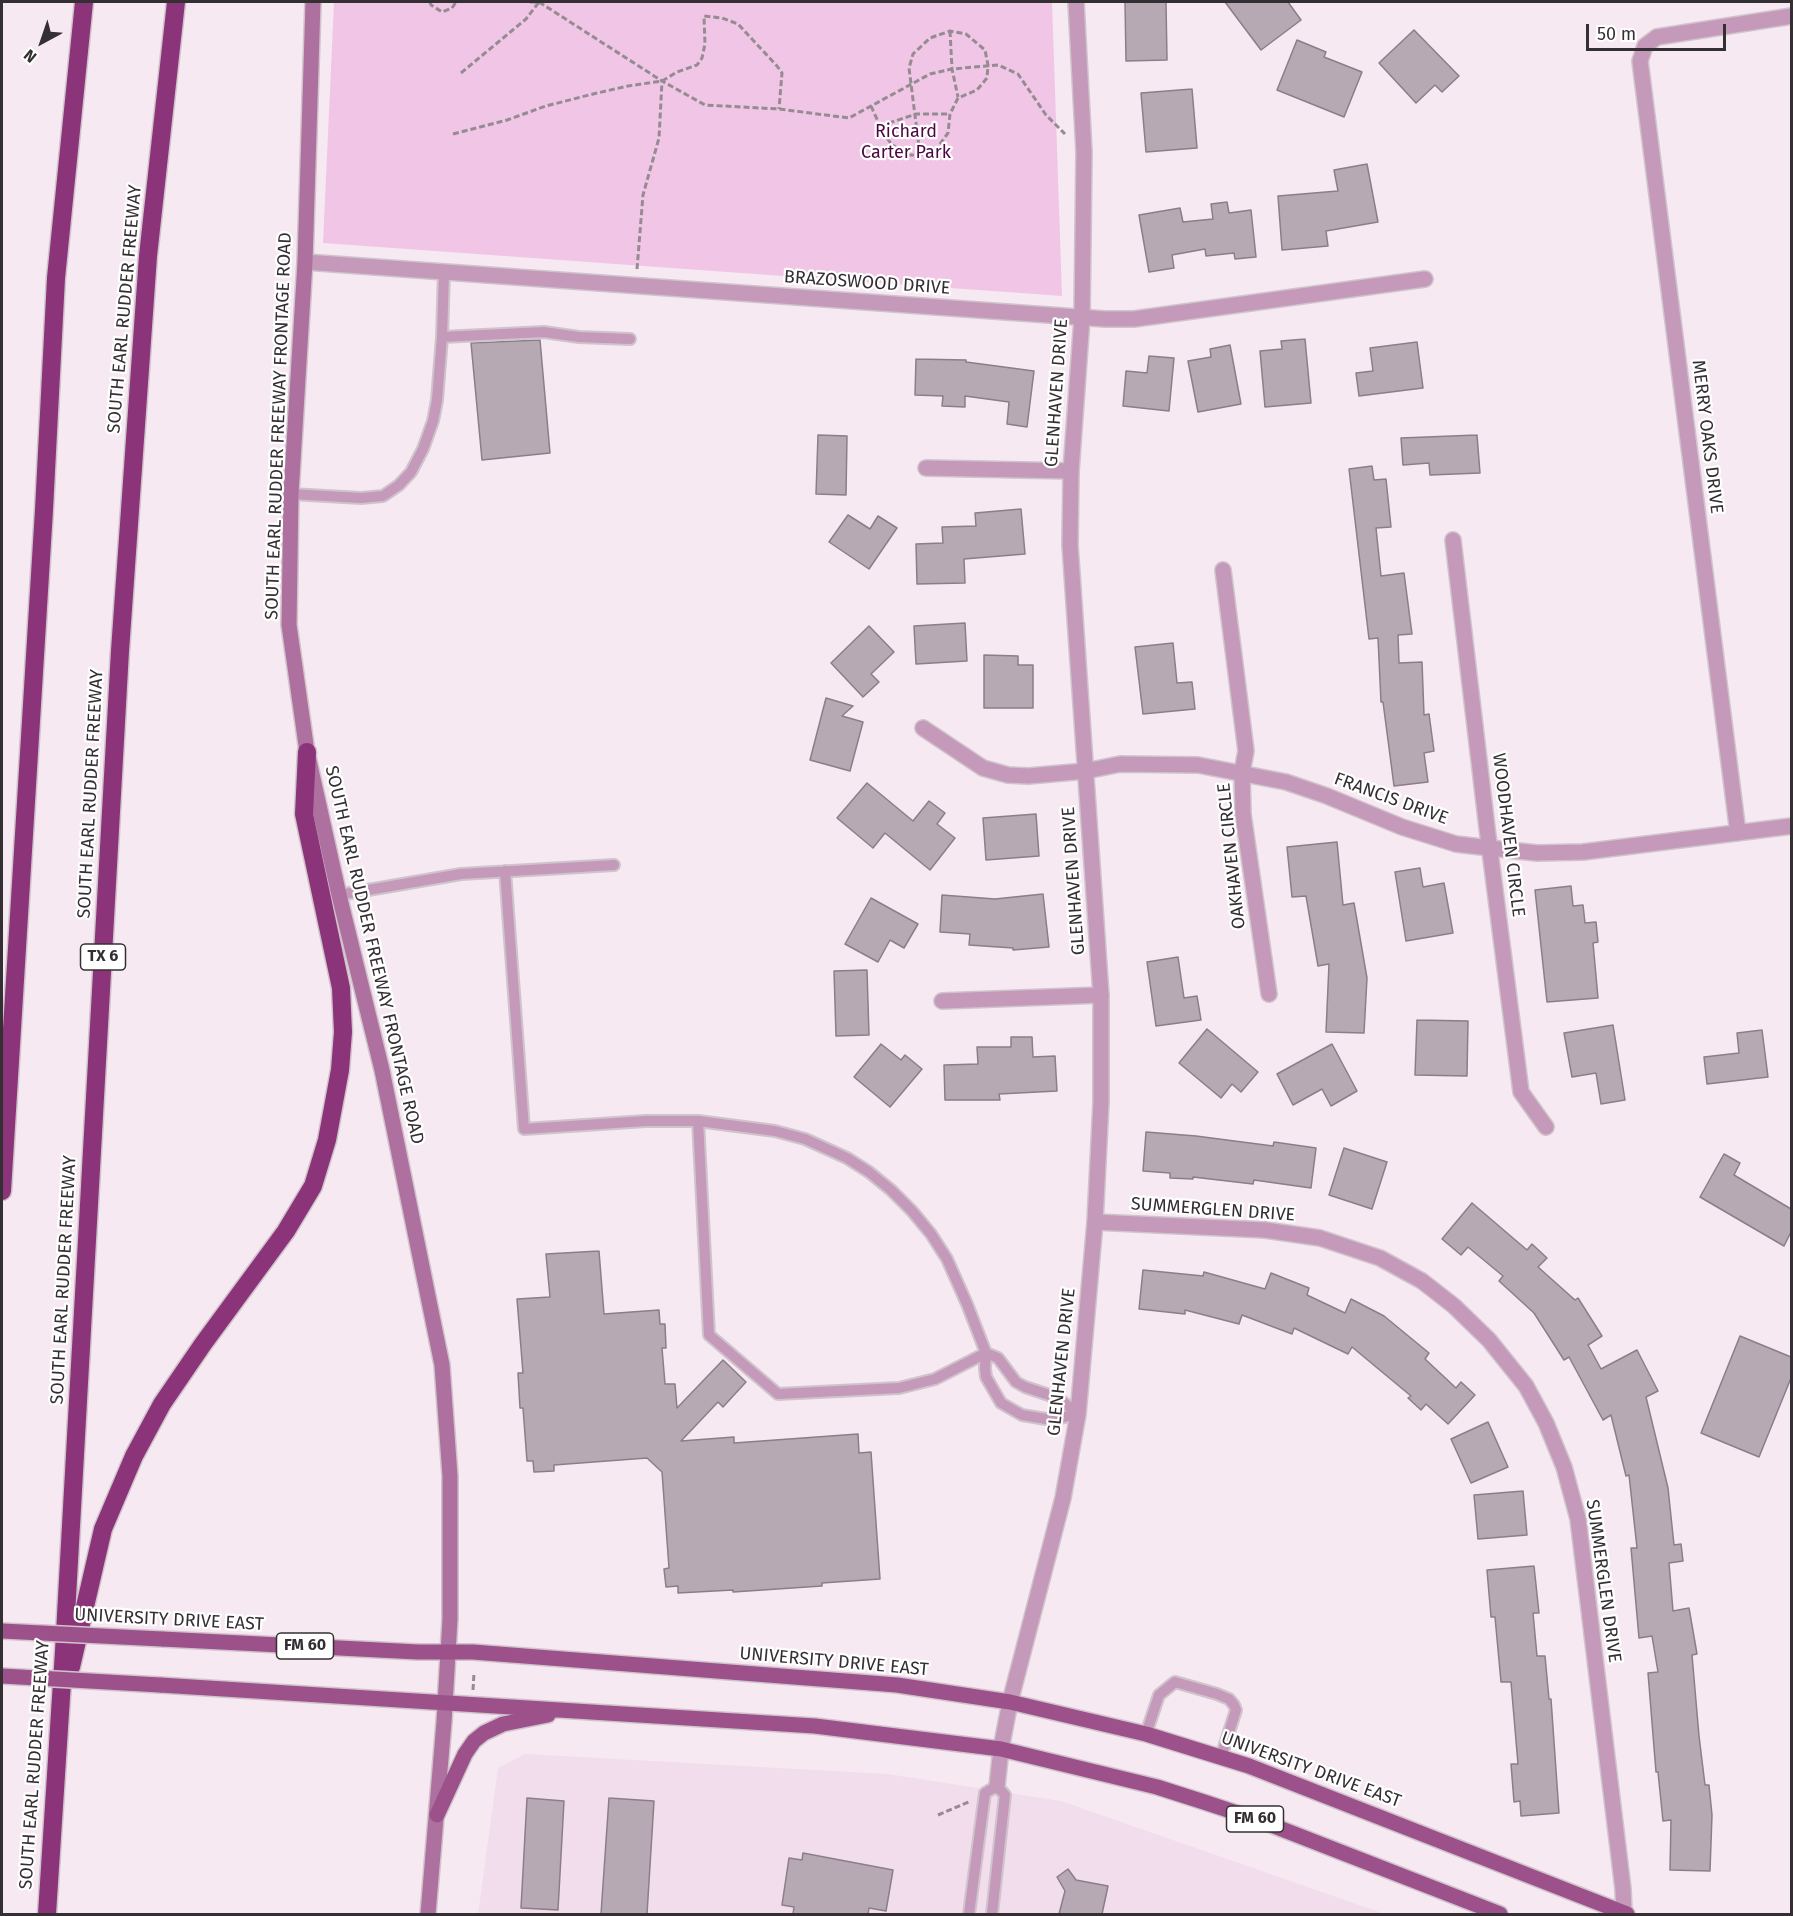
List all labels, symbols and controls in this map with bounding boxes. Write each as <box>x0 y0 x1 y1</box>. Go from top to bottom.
north arrow <box>12 12 72 72</box>
scale bar <box>1589 12 1728 50</box>
text: 50 m <box>1597 23 1636 45</box>
text: N <box>20 45 40 67</box>
park label: Richard Carter Park <box>861 121 951 164</box>
street label: SOUTH EARL RUDDER FREEWAY <box>103 184 147 434</box>
street label: SOUTH EARL RUDDER FREEWAY FRONTAGE ROAD <box>261 232 297 620</box>
street label: BRAZOSWOOD DRIVE <box>783 266 951 300</box>
street label: GLENHAVEN DRIVE <box>1041 318 1073 468</box>
street label: MERRY OAKS DRIVE <box>1687 359 1727 515</box>
street label: SOUTH EARL RUDDER FREEWAY <box>74 669 108 919</box>
street label: WOODHAVEN CIRCLE <box>1487 752 1529 918</box>
street label: SOUTH EARL RUDDER FREEWAY FRONTAGE ROAD <box>320 764 428 1146</box>
street label: FRANCIS DRIVE <box>1331 768 1451 830</box>
street label: OAKHAVEN CIRCLE <box>1214 782 1250 930</box>
street label: GLENHAVEN DRIVE <box>1058 806 1090 956</box>
road number: TX 6 <box>80 944 126 970</box>
street label: SOUTH EARL RUDDER FREEWAY <box>47 1155 81 1405</box>
street label: SUMMERGLEN DRIVE <box>1130 1193 1296 1227</box>
street label: GLENHAVEN DRIVE <box>1043 1287 1081 1437</box>
street label: SUMMERGLEN DRIVE <box>1581 1498 1625 1664</box>
street label: UNIVERSITY DRIVE EAST <box>74 1604 264 1636</box>
road number: FM 60 <box>276 1633 334 1659</box>
street label: SOUTH EARL RUDDER FREEWAY <box>16 1640 54 1890</box>
street label: UNIVERSITY DRIVE EAST <box>738 1643 930 1681</box>
street label: UNIVERSITY DRIVE EAST <box>1218 1727 1404 1813</box>
road number: FM 60 <box>1226 1806 1284 1832</box>

